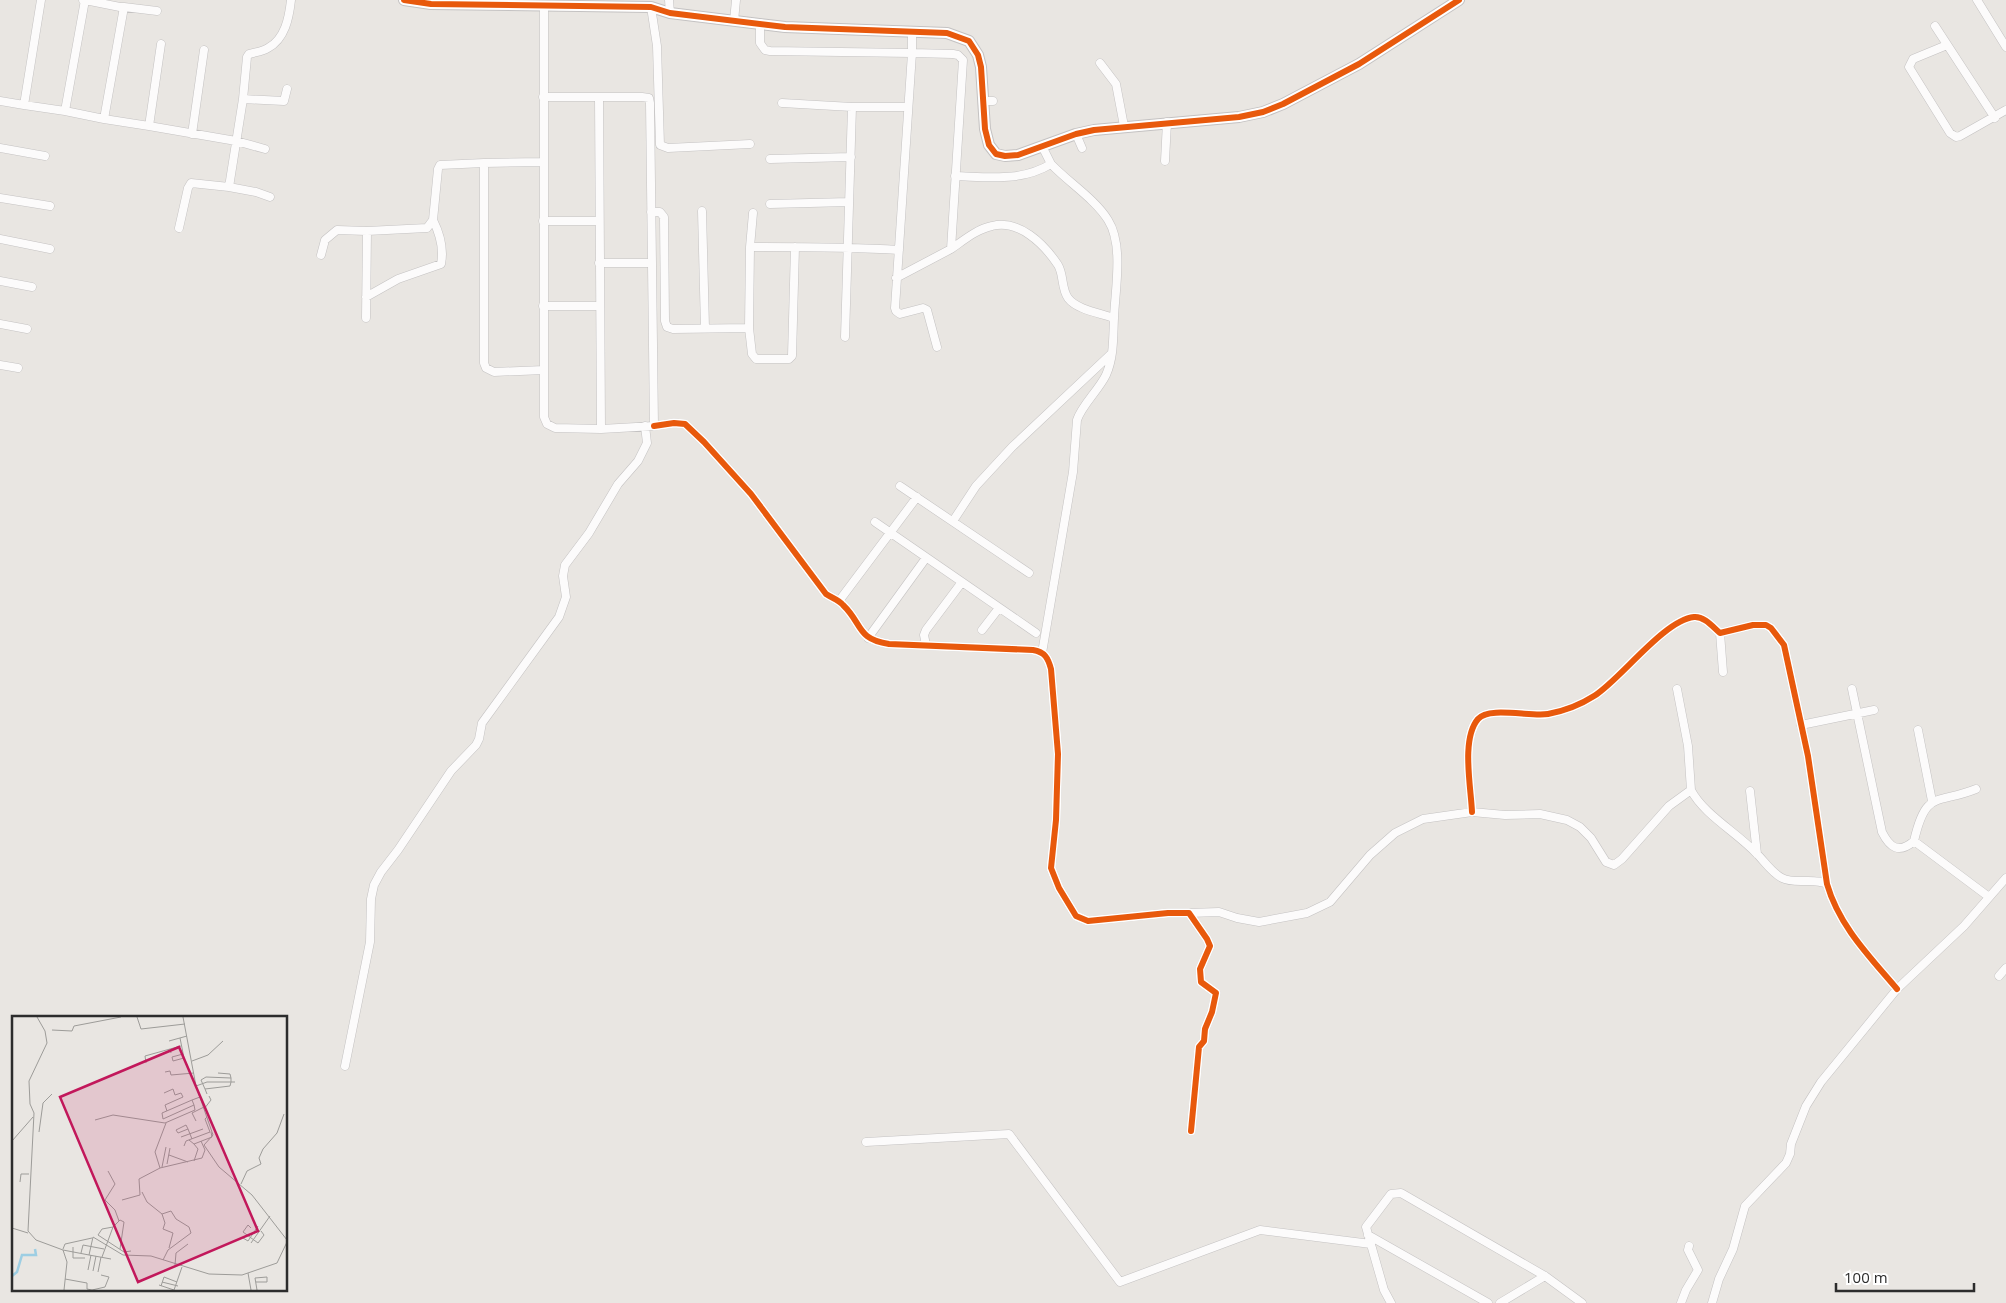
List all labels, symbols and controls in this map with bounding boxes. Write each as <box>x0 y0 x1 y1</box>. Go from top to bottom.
inset map <box>12 1016 288 1290</box>
scale bar <box>1836 1260 1974 1292</box>
text: 100 m <box>1844 1267 1888 1287</box>

